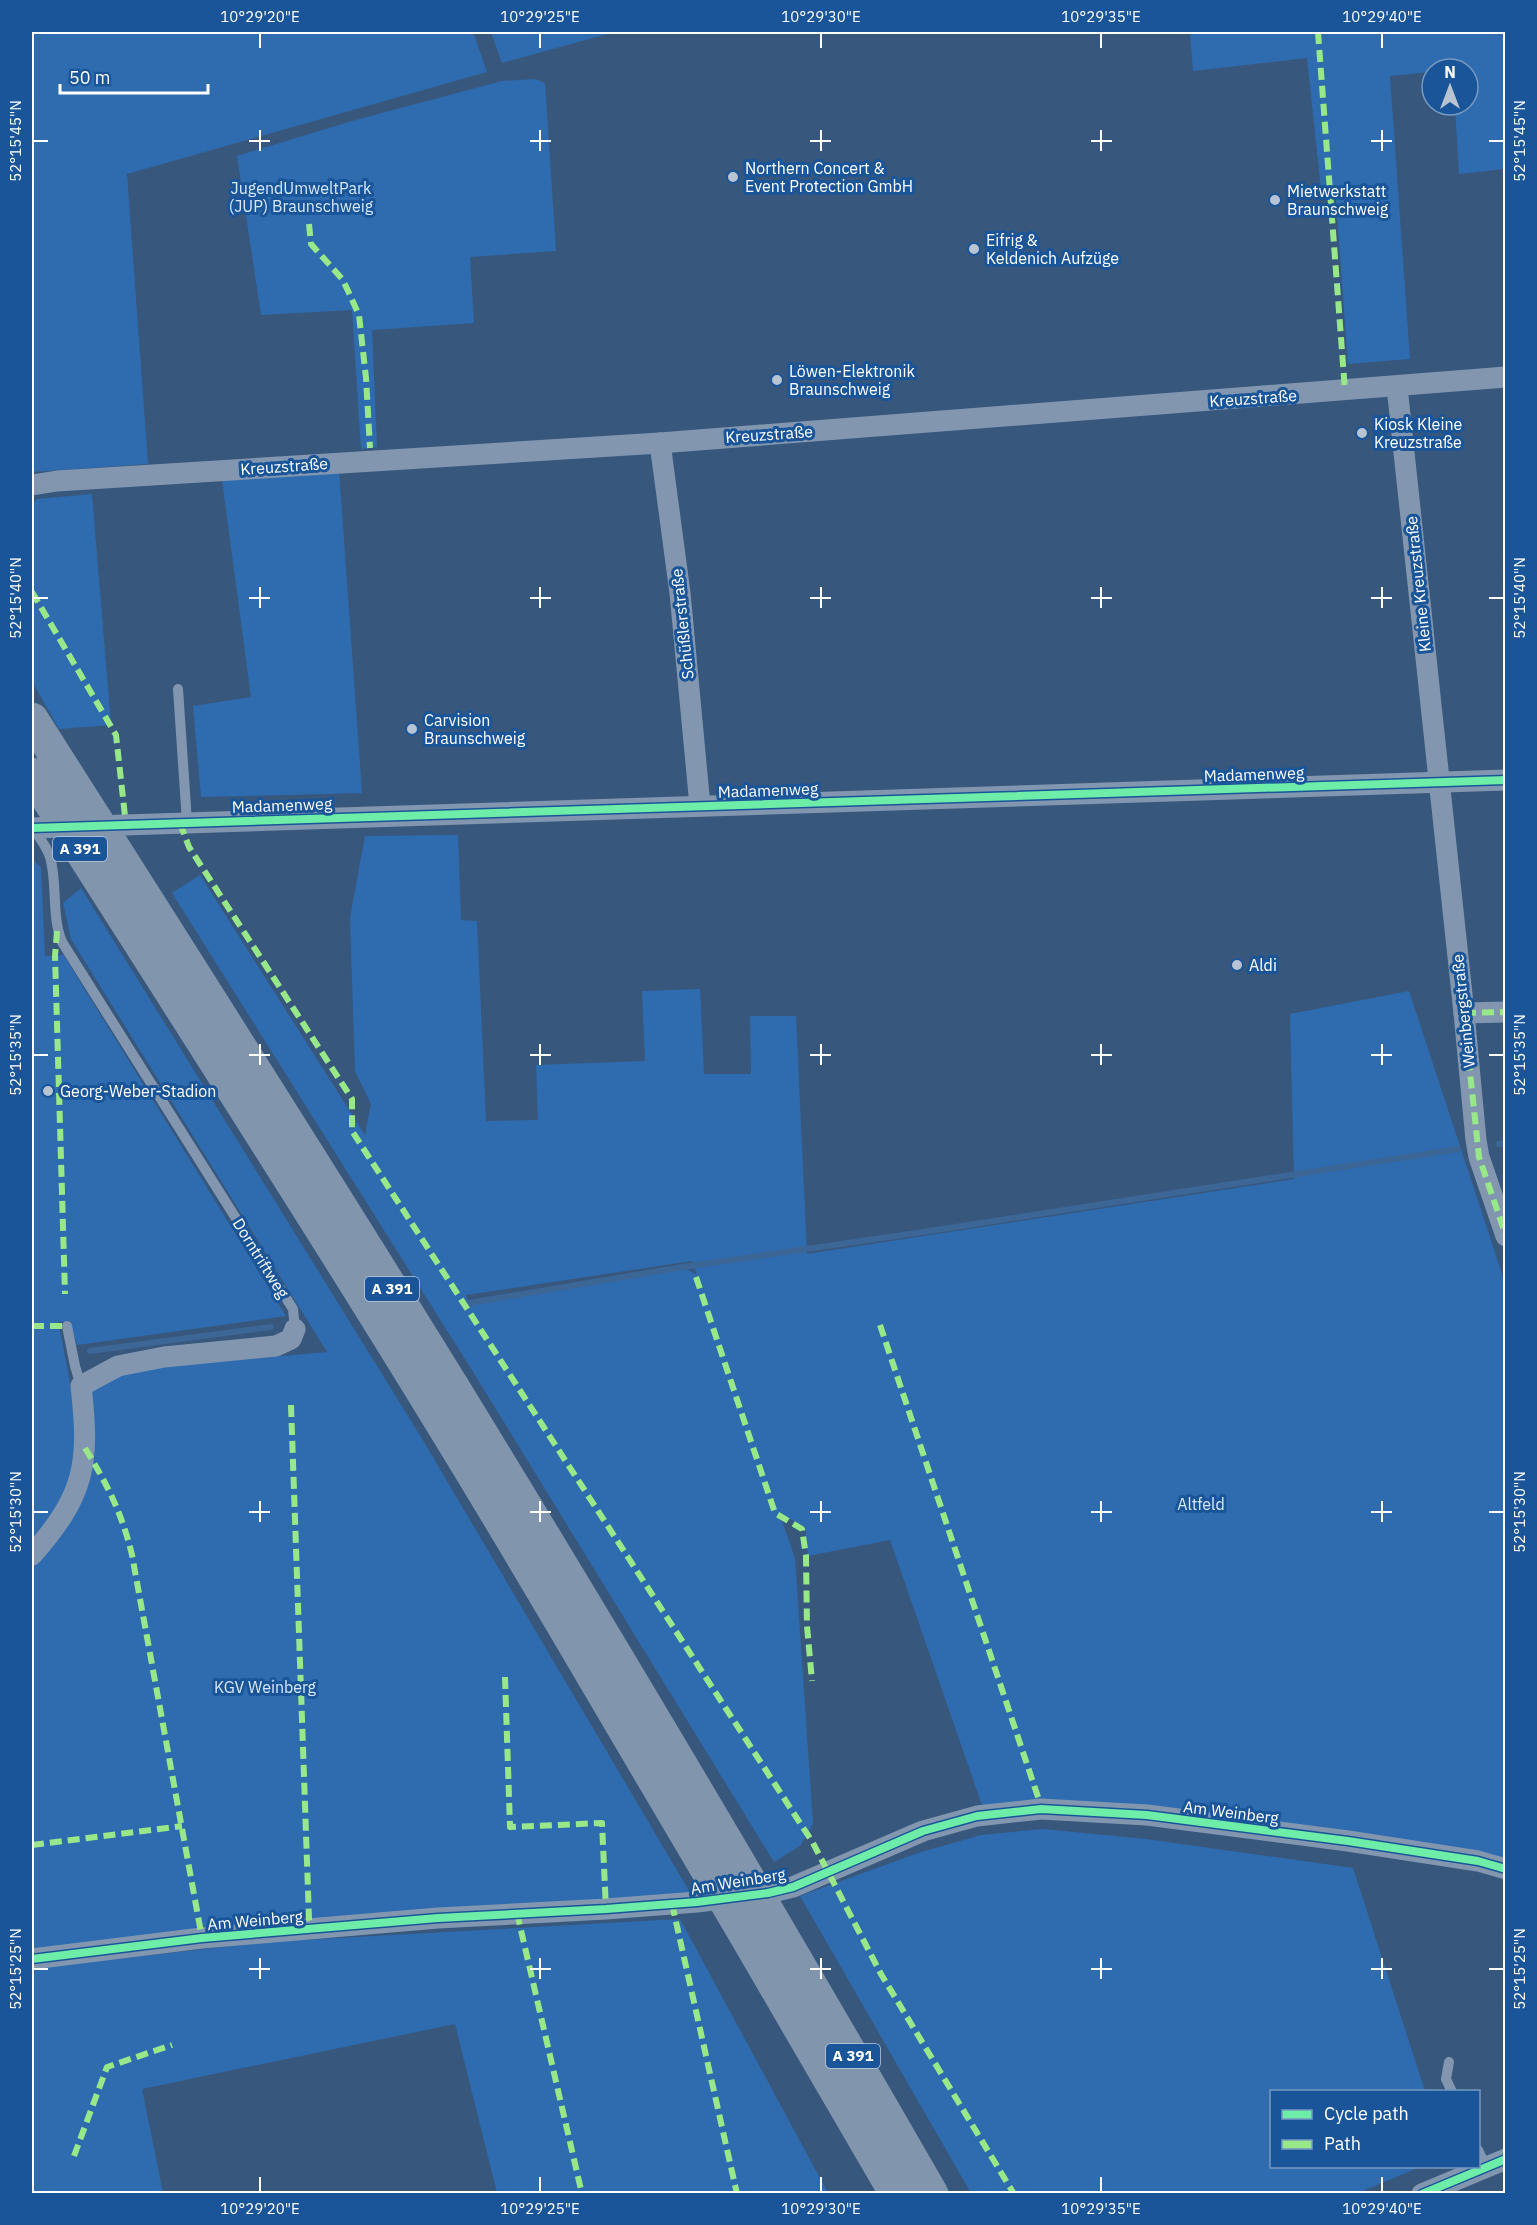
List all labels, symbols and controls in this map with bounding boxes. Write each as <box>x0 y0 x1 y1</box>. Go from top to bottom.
text: 10°29'20"E <box>220 7 300 26</box>
text: 10°29'25"E <box>500 7 580 26</box>
text: 10°29'30"E <box>781 7 861 26</box>
text: 10°29'35"E <box>1061 7 1141 26</box>
text: 10°29'40"E <box>1342 7 1422 26</box>
scale bar <box>60 57 208 95</box>
north arrow <box>1420 57 1480 117</box>
text: N <box>1444 62 1456 82</box>
text: 50 m <box>69 66 111 89</box>
text: 52°15'45"N <box>6 100 25 182</box>
text: 52°15'45"N <box>1510 100 1529 182</box>
place label: Northern Concert & Event Protection GmbH <box>745 158 913 196</box>
marker: Northern Concert & Event Protection GmbH <box>726 170 740 184</box>
park label: JugendUmweltPark (JUP) Braunschweig <box>229 178 374 216</box>
place label: Mietwerkstatt Braunschweig <box>1287 181 1389 219</box>
marker: Mietwerkstatt Braunschweig <box>1268 193 1282 207</box>
place label: Eifrig & Keldenich Aufzüge <box>986 230 1119 268</box>
marker: Eifrig & Keldenich Aufzüge <box>967 242 981 256</box>
place label: Löwen-Elektronik Braunschweig <box>789 361 915 399</box>
marker: Löwen-Elektronik Braunschweig <box>770 373 784 387</box>
street label: Kreuzstraße <box>1209 385 1298 411</box>
place label: Kiosk Kleine Kreuzstraße <box>1374 414 1462 452</box>
street label: Kreuzstraße <box>725 421 814 447</box>
marker: Kiosk Kleine Kreuzstraße <box>1355 426 1369 440</box>
street label: Kreuzstraße <box>240 453 329 479</box>
street label: Kleine Kreuzstraße <box>1401 515 1435 653</box>
text: 52°15'40"N <box>6 557 25 639</box>
text: 52°15'40"N <box>1510 557 1529 639</box>
street label: Schüßlerstraße <box>666 567 698 680</box>
place label: Carvision Braunschweig <box>424 710 526 748</box>
marker: Carvision Braunschweig <box>405 722 419 736</box>
street label: Madamenweg <box>1203 762 1305 786</box>
street label: Madamenweg <box>717 778 819 802</box>
street label: Madamenweg <box>231 793 333 817</box>
road number: A 391 <box>53 837 107 861</box>
street label: Weinbergstraße <box>1447 953 1479 1069</box>
place label: Aldi <box>1249 955 1277 975</box>
marker: Aldi <box>1230 958 1244 972</box>
text: 52°15'35"N <box>6 1014 25 1096</box>
text: 52°15'35"N <box>1510 1014 1529 1096</box>
place label: Georg-Weber-Stadion <box>60 1081 216 1101</box>
marker: Georg-Weber-Stadion <box>41 1084 55 1098</box>
street label: Dorntriftweg <box>229 1214 294 1302</box>
road number: A 391 <box>365 1277 419 1301</box>
text: 52°15'30"N <box>6 1471 25 1553</box>
text: 52°15'30"N <box>1510 1471 1529 1553</box>
park label: Altfeld <box>1177 1494 1225 1514</box>
park label: KGV Weinberg <box>214 1677 317 1697</box>
street label: Am Weinberg <box>1182 1796 1280 1828</box>
street label: Am Weinberg <box>689 1864 787 1898</box>
street label: Am Weinberg <box>206 1906 304 1934</box>
text: 52°15'25"N <box>6 1928 25 2010</box>
text: 52°15'25"N <box>1510 1928 1529 2010</box>
road number: A 391 <box>826 2044 880 2068</box>
legend <box>1270 2090 1480 2168</box>
text: Cycle path <box>1324 2102 1409 2125</box>
text: Path <box>1324 2132 1361 2155</box>
text: 10°29'20"E <box>220 2199 300 2218</box>
text: 10°29'25"E <box>500 2199 580 2218</box>
text: 10°29'30"E <box>781 2199 861 2218</box>
text: 10°29'35"E <box>1061 2199 1141 2218</box>
text: 10°29'40"E <box>1342 2199 1422 2218</box>

